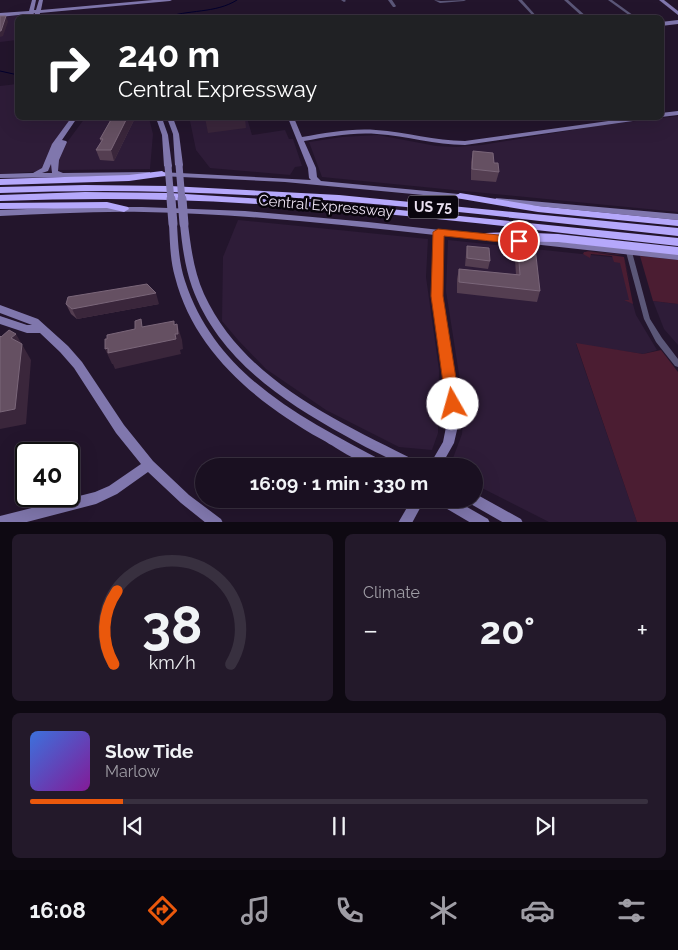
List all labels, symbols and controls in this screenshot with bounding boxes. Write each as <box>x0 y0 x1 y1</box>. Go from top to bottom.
text: 240 m <box>118 34 220 75</box>
icon: right <box>35 35 100 100</box>
text: Central Expressway <box>118 76 317 102</box>
street label: Central Expressway <box>258 191 394 221</box>
road number: US 75 <box>408 196 458 218</box>
pin <box>498 220 540 262</box>
icon: arrive <box>505 227 533 255</box>
position arrow <box>426 377 478 429</box>
speed limit sign: 40 <box>15 442 80 507</box>
text: 16:09 · 1 min · 330 m <box>250 472 428 494</box>
text: Climate <box>363 583 420 602</box>
text: 38 <box>142 594 203 655</box>
text: 20° <box>480 608 535 653</box>
text: − <box>363 614 378 647</box>
text: + <box>636 614 648 647</box>
text: km/h <box>149 652 196 673</box>
text: Slow Tide <box>105 740 194 762</box>
text: Marlow <box>105 762 160 781</box>
icon: previous <box>119 812 147 840</box>
icon: pause <box>325 812 353 840</box>
icon: next <box>531 812 559 840</box>
icon: directions <box>145 893 180 928</box>
icon: music <box>238 893 273 928</box>
icon: phone <box>332 893 367 928</box>
icon: climate <box>426 893 461 928</box>
icon: car <box>520 893 555 928</box>
icon: filters <box>614 893 649 928</box>
text: 16:08 <box>29 897 86 923</box>

